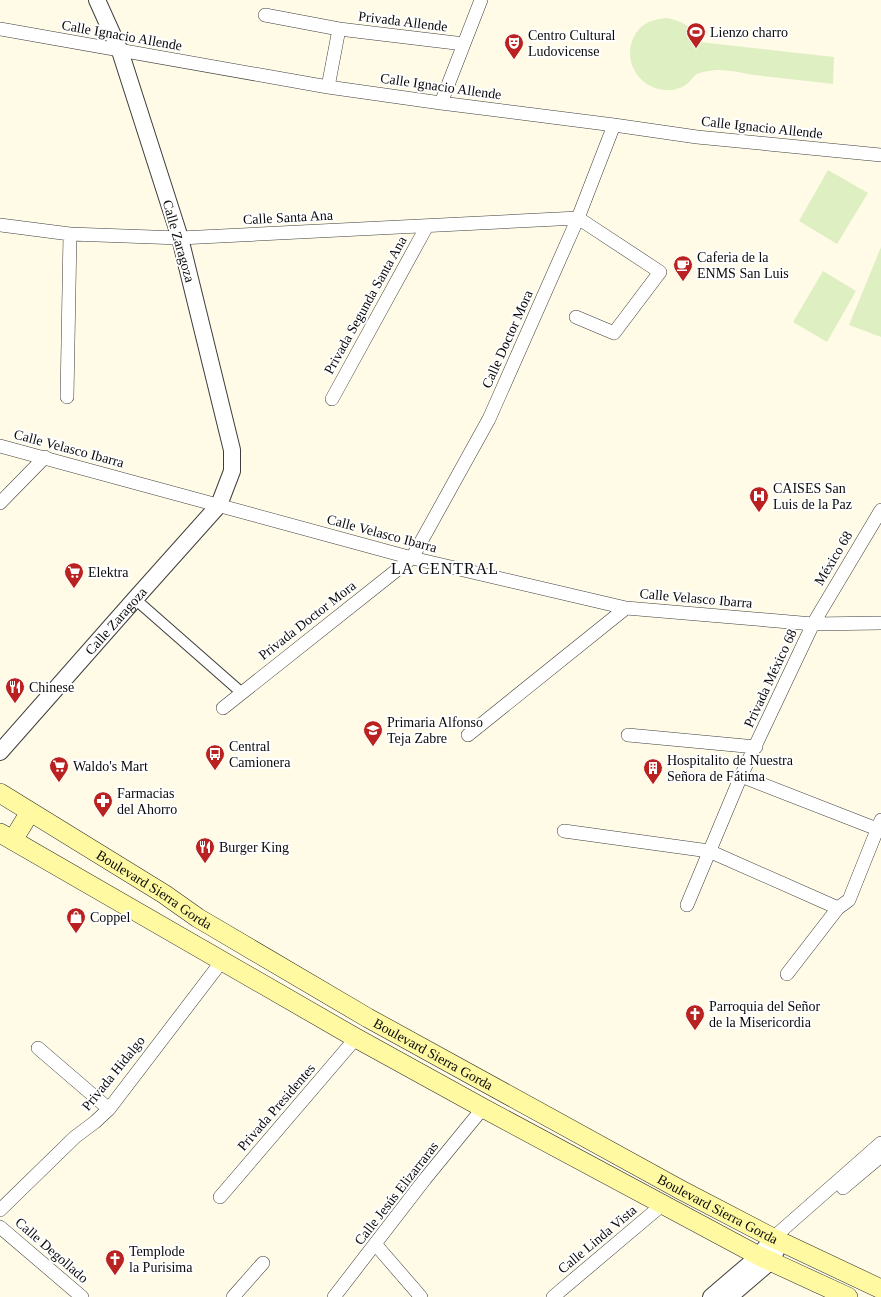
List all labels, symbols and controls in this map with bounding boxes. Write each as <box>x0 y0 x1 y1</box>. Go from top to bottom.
street label: Privada Allende <box>357 9 448 34</box>
street label: Calle Ignacio Allende <box>60 18 183 53</box>
sports icon: Lienzo charro <box>685 21 707 49</box>
place label: Lienzo charro <box>710 25 788 40</box>
place label: Centro Cultural Ludovicense <box>528 28 616 59</box>
theatre icon: Centro Cultural Ludovicense <box>503 32 525 60</box>
street label: Calle Ignacio Allende <box>379 71 502 102</box>
street label: Calle Ignacio Allende <box>700 114 823 141</box>
street label: Calle Zaragoza <box>160 198 198 285</box>
street label: Calle Santa Ana <box>243 208 334 227</box>
street label: Privada Segunda Santa Ana <box>321 233 410 377</box>
place label: Caferia de la ENMS San Luis <box>697 250 789 281</box>
cafe icon: Caferia de la ENMS San Luis <box>672 254 694 282</box>
street label: Calle Doctor Mora <box>479 287 536 391</box>
street label: Calle Velasco Ibarra <box>12 427 126 471</box>
place label: CAISES San Luis de la Paz <box>773 481 852 512</box>
hospital icon: CAISES San Luis de la Paz <box>748 485 770 513</box>
street label: Calle Velasco Ibarra <box>325 512 439 556</box>
street label: México 68 <box>811 529 855 588</box>
district label: LA CENTRAL <box>391 560 499 577</box>
supermarket icon: Elektra <box>63 561 85 589</box>
place label: Elektra <box>88 565 129 580</box>
street label: Privada Doctor Mora <box>256 577 359 663</box>
street label: Calle Zaragoza <box>82 584 151 658</box>
street label: Calle Velasco Ibarra <box>639 586 754 611</box>
street label: Privada México 68 <box>741 627 800 730</box>
restaurant icon: Chinese <box>4 676 26 704</box>
place label: Chinese <box>29 680 74 695</box>
place label: Primaria Alfonso Teja Zabre <box>387 715 483 746</box>
school or university icon: Primaria Alfonso Teja Zabre <box>362 719 384 747</box>
place label: Central Camionera <box>229 739 291 770</box>
bus stop icon: Central Camionera <box>204 743 226 771</box>
place label: Hospitalito de Nuestra Señora de Fátima <box>667 753 794 784</box>
supermarket icon: Waldo's Mart <box>48 755 70 783</box>
building icon: Hospitalito de Nuestra Señora de Fátima <box>642 757 664 785</box>
place label: Waldo's Mart <box>73 759 148 774</box>
place label: Farmacias del Ahorro <box>117 786 177 817</box>
pharmacy icon: Farmacias del Ahorro <box>92 790 114 818</box>
restaurant icon: Burger King <box>194 836 216 864</box>
place label: Burger King <box>219 840 289 855</box>
street label: Boulevard Sierra Gorda <box>94 847 215 933</box>
shop icon: Coppel <box>65 906 87 934</box>
place label: Coppel <box>90 910 131 925</box>
place label: Parroquia del Señor de la Misericordia <box>709 999 821 1030</box>
church icon: Parroquia del Señor de la Misericordia <box>684 1003 706 1031</box>
street label: Boulevard Sierra Gorda <box>371 1016 496 1094</box>
street label: Privada Hidalgo <box>79 1033 148 1114</box>
street label: Privada Presidentes <box>235 1061 318 1154</box>
street label: Calle Jesús Elizarraras <box>351 1139 441 1248</box>
street label: Boulevard Sierra Gorda <box>655 1172 781 1248</box>
street label: Calle Linda Vista <box>555 1202 640 1277</box>
street label: Calle Degollado <box>12 1215 91 1286</box>
place label: Templode la Purisima <box>129 1244 193 1275</box>
church icon: Templode la Purisima <box>104 1248 126 1276</box>

